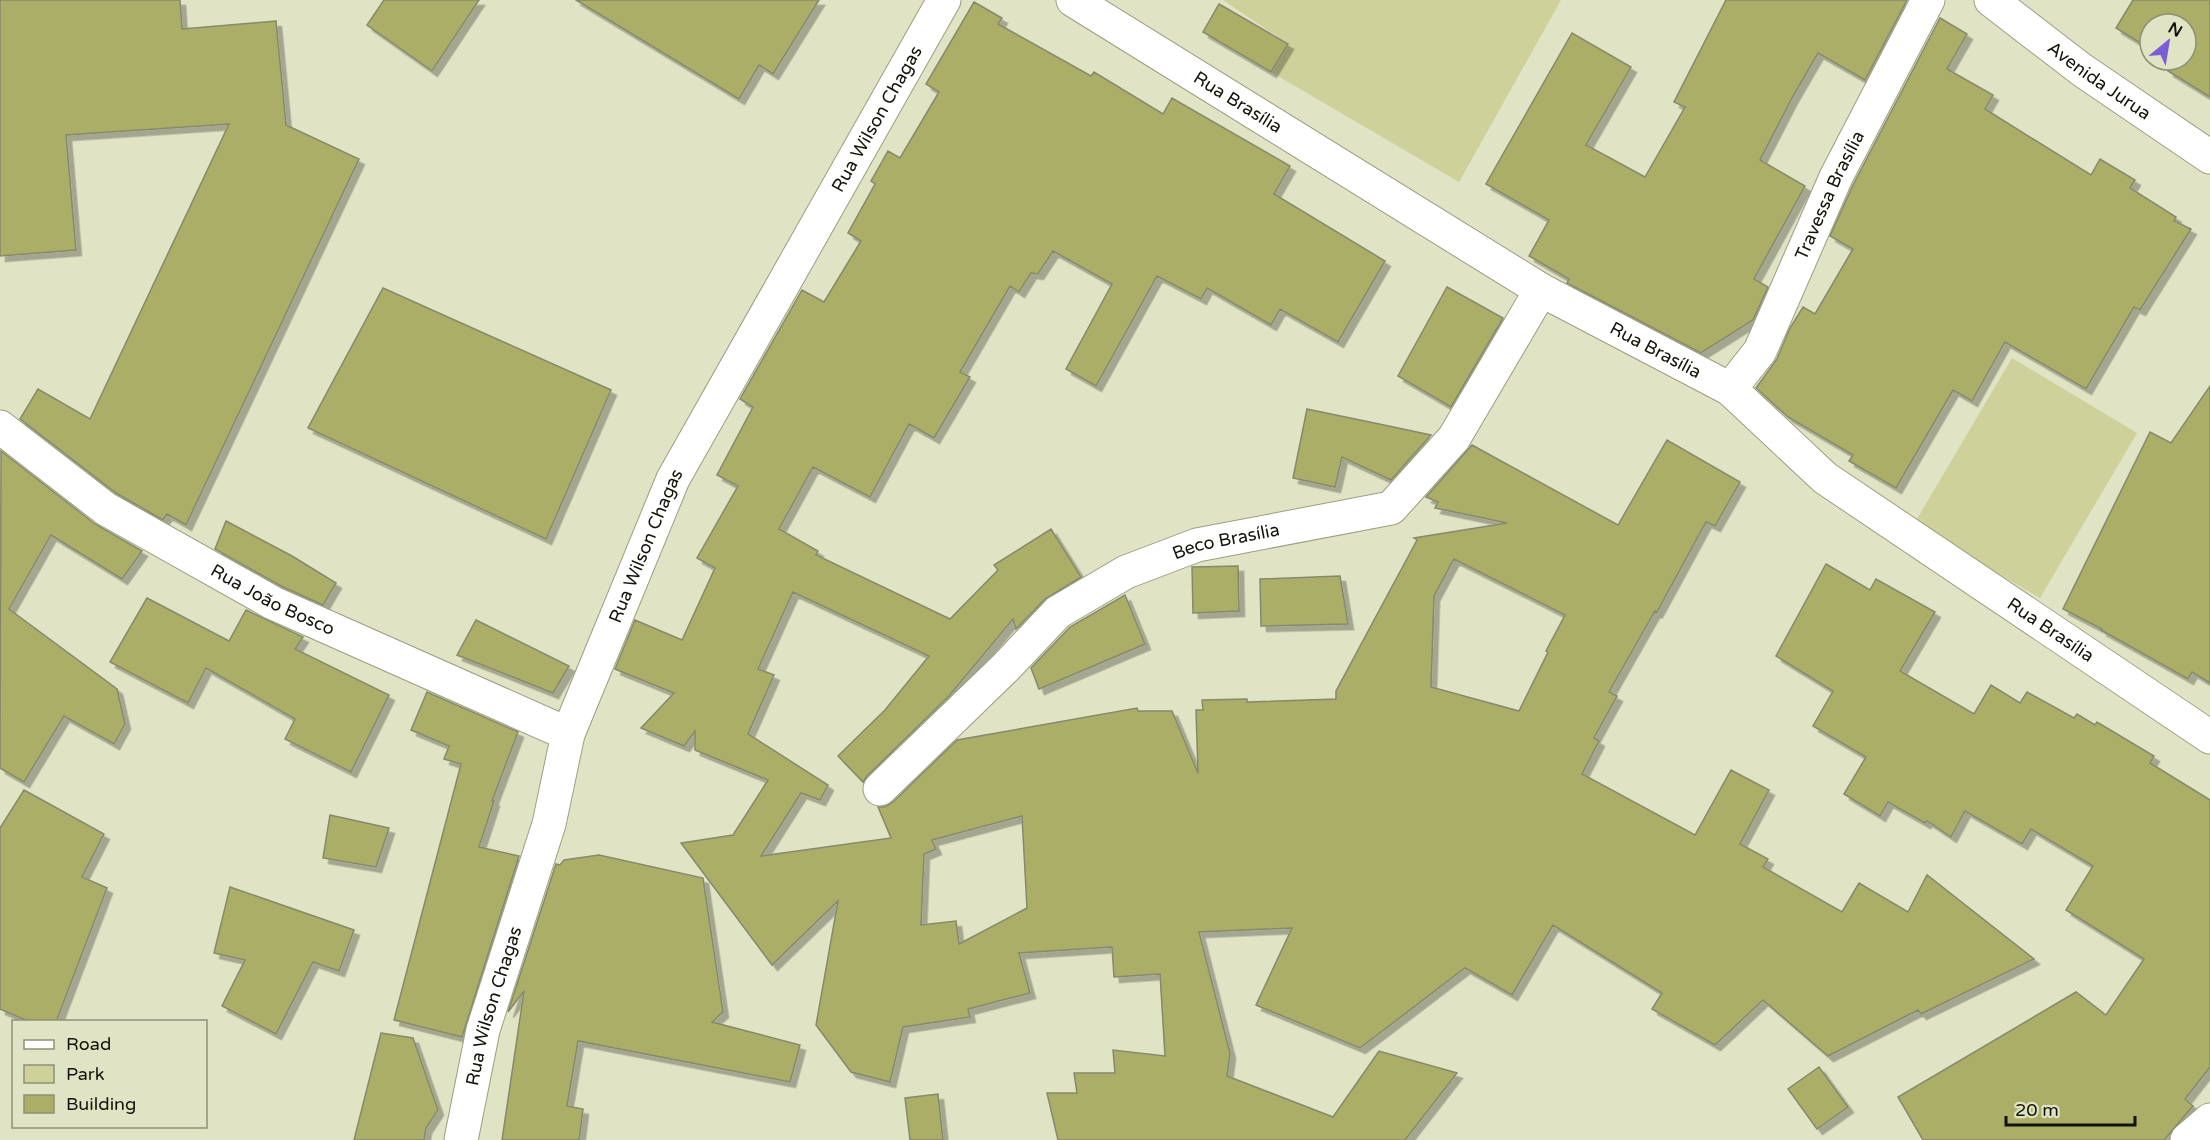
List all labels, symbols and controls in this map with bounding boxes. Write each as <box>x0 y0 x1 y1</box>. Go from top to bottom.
north arrow <box>2138 12 2198 72</box>
text: N <box>2164 18 2186 42</box>
street label: Avenida Jurua <box>2043 37 2155 125</box>
street label: Rua Wilson Chagas <box>827 42 927 196</box>
street label: Rua Brasília <box>1190 66 1286 138</box>
street label: Travessa Brasília <box>1790 127 1869 263</box>
street label: Rua Brasília <box>1606 317 1705 383</box>
street label: Rua Wilson Chagas <box>604 465 688 626</box>
street label: Beco Brasília <box>1169 519 1281 564</box>
street label: Rua João Bosco <box>207 559 338 640</box>
street label: Rua Brasília <box>2003 593 2098 667</box>
street label: Rua Wilson Chagas <box>461 924 526 1088</box>
legend <box>12 1020 207 1128</box>
text: Road <box>66 1033 111 1055</box>
text: Park <box>66 1063 105 1085</box>
scale bar <box>2006 1089 2135 1127</box>
text: Building <box>66 1093 136 1115</box>
text: 20 m <box>2015 1099 2059 1121</box>

